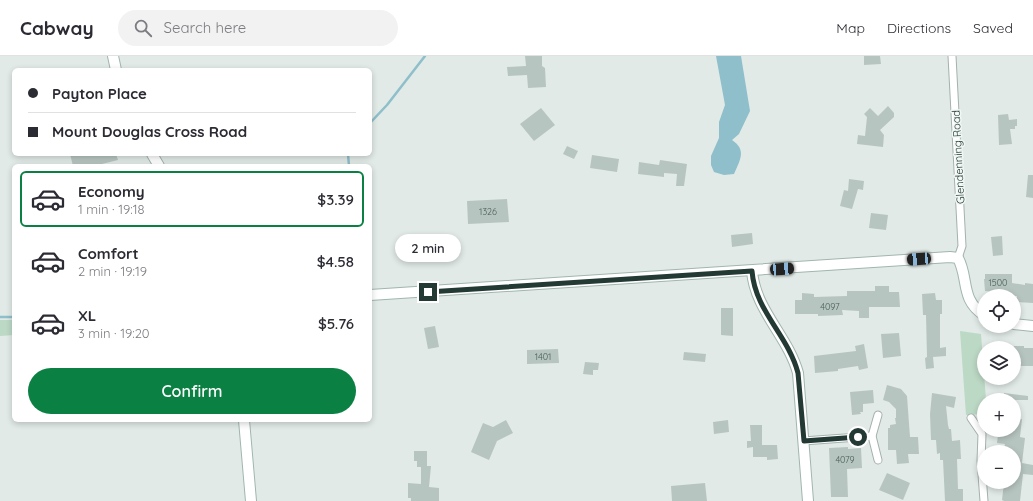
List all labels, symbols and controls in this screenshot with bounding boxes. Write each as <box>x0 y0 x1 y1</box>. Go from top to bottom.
search box <box>118 10 398 46</box>
text: Cabway <box>20 16 94 40</box>
icon: search <box>132 17 154 39</box>
text: Search here <box>164 18 246 37</box>
text: Map <box>836 19 865 37</box>
text: Directions <box>887 19 951 37</box>
text: Saved <box>973 19 1013 37</box>
text: Payton Place <box>52 84 147 103</box>
street label: Glendenning Road <box>949 110 967 204</box>
text: Mount Douglas Cross Road <box>52 122 247 141</box>
icon: car <box>30 181 66 217</box>
text: Economy <box>78 182 145 201</box>
text: $3.39 <box>317 190 354 209</box>
text: 1 min · 19:18 <box>78 201 144 217</box>
house number: 1326 <box>479 206 497 217</box>
callout: 2 min <box>395 234 461 262</box>
text: 2 min <box>411 240 445 256</box>
icon: car <box>30 243 66 279</box>
text: Comfort <box>78 244 139 263</box>
text: $4.58 <box>317 252 354 271</box>
car <box>907 252 931 266</box>
car <box>770 262 794 276</box>
text: 2 min · 19:19 <box>78 263 147 279</box>
house number: 1500 <box>989 277 1007 288</box>
route end <box>419 283 437 301</box>
map controls <box>977 289 1021 489</box>
button: locate <box>977 289 1021 333</box>
house number: 4097 <box>820 301 840 312</box>
icon: car <box>30 305 66 341</box>
text: XL <box>78 306 96 325</box>
text: $5.76 <box>318 314 354 333</box>
text: 3 min · 19:20 <box>78 325 150 341</box>
button: layers <box>977 341 1021 385</box>
house number: 1401 <box>535 351 551 362</box>
button: Confirm <box>28 368 356 414</box>
button: + <box>977 393 1021 437</box>
route start <box>849 428 867 446</box>
button: − <box>977 445 1021 489</box>
house number: 4079 <box>835 454 855 465</box>

